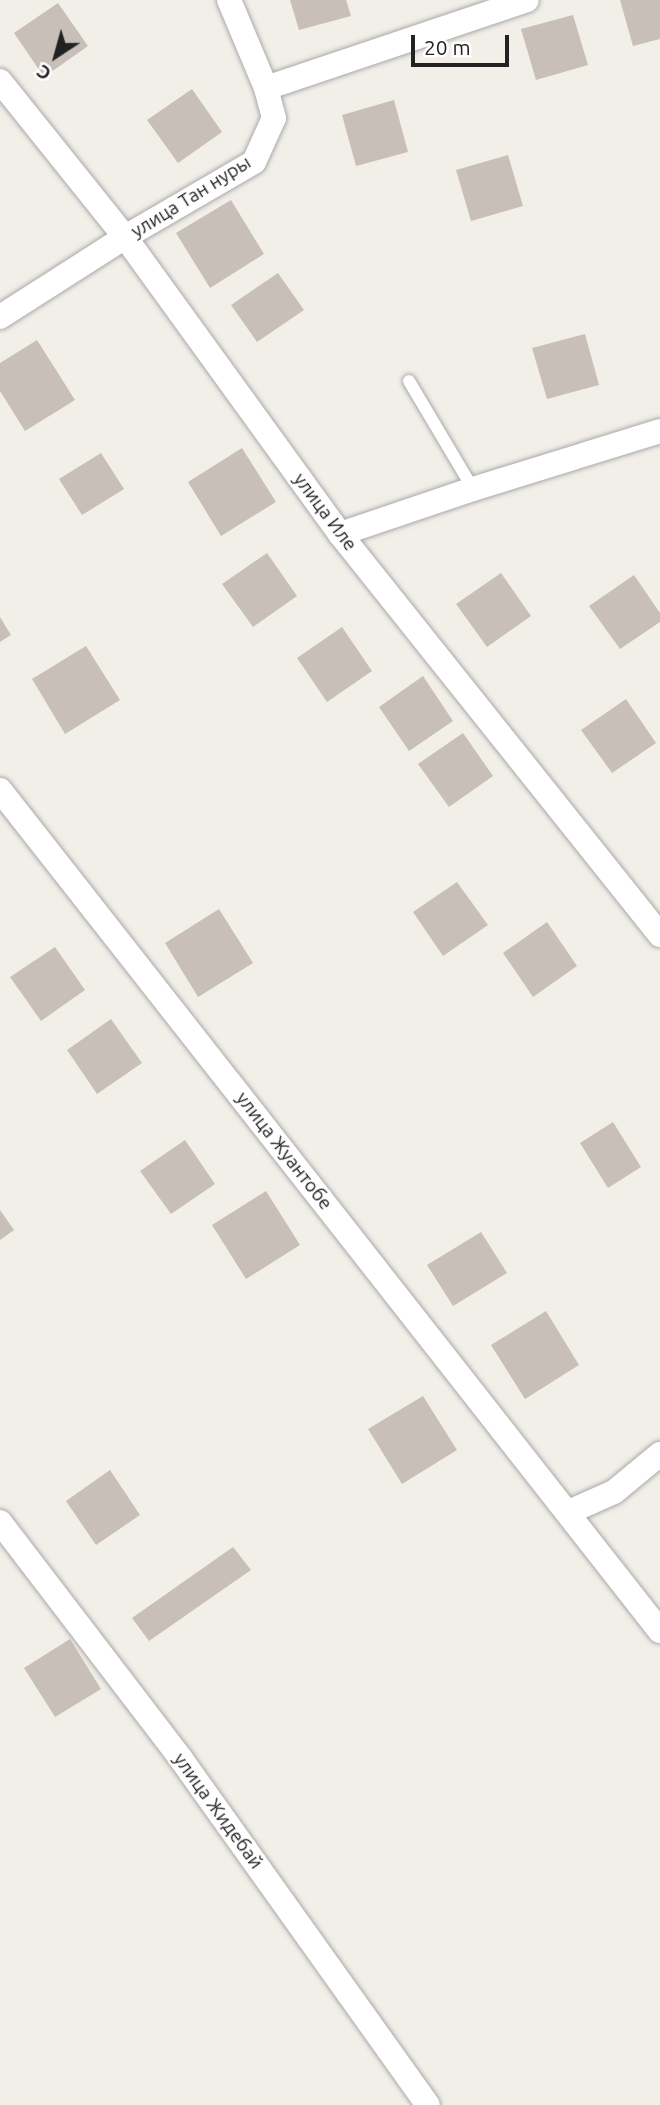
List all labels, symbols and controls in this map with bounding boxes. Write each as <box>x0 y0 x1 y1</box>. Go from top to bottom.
north arrow <box>21 21 91 91</box>
scale bar <box>415 21 513 65</box>
text: 20 m <box>424 35 471 59</box>
text: С <box>32 61 55 85</box>
street label: улица Тан нуры <box>127 151 255 243</box>
street label: улица Иле <box>288 469 362 555</box>
street label: улица Жуантобе <box>231 1088 337 1214</box>
street label: улица Жидебай <box>168 1749 268 1873</box>

